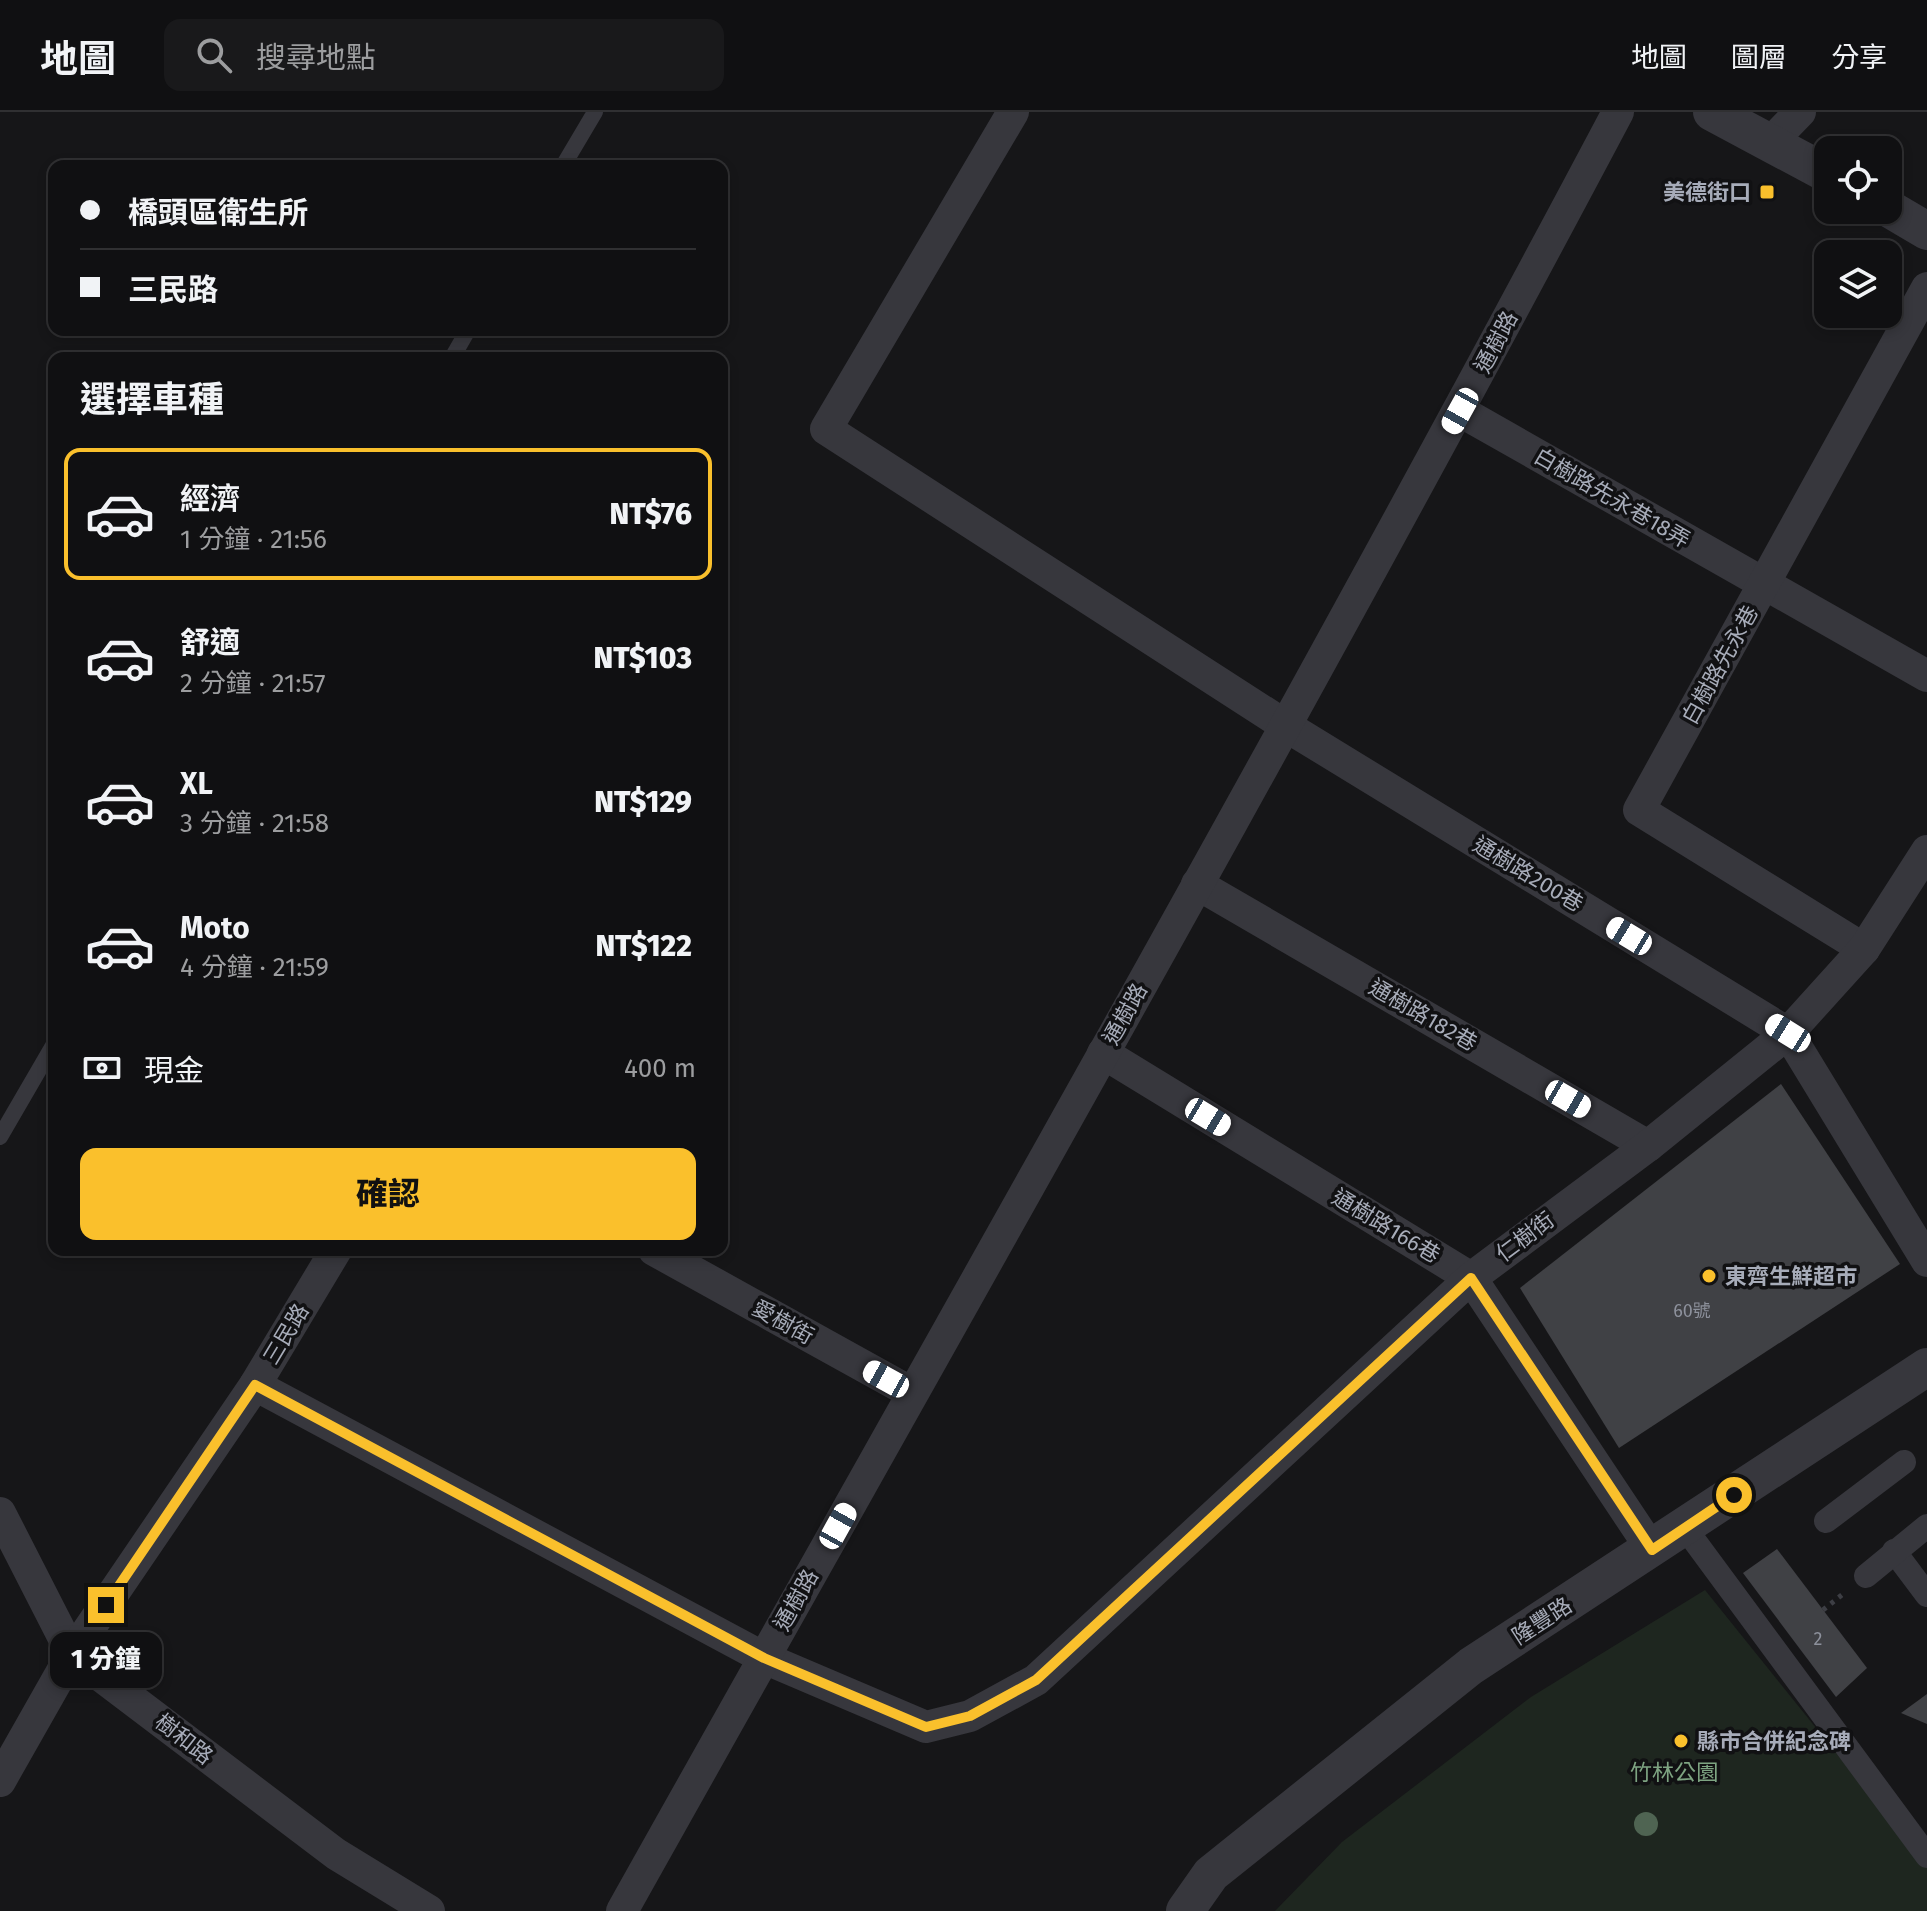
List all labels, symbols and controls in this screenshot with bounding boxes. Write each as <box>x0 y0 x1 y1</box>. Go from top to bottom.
search box <box>164 19 724 91</box>
icon: search <box>192 33 236 77</box>
text: 地圖 <box>40 36 116 82</box>
text: 搜尋地點 <box>256 40 376 76</box>
text: 地圖 <box>1631 41 1687 74</box>
text: 圖層 <box>1731 41 1787 74</box>
text: 分享 <box>1831 41 1887 74</box>
map controls <box>1814 136 1902 328</box>
button: locate <box>1814 136 1902 224</box>
place label: 美德街口 <box>1663 179 1751 206</box>
marker: 美德街口 <box>1758 183 1776 201</box>
text: 橋頭區衛生所 <box>128 195 308 231</box>
button: layers <box>1814 240 1902 328</box>
text: 三民路 <box>128 272 218 308</box>
street label: 通樹路 <box>1469 307 1523 377</box>
text: 選擇車種 <box>80 378 224 422</box>
car <box>1438 384 1482 438</box>
street label: 白樹路先永巷18弄 <box>1529 442 1695 554</box>
icon: car <box>84 478 156 550</box>
text: 經濟 <box>180 481 240 517</box>
text: NT$76 <box>610 496 692 532</box>
text: 1 分鐘 · 21:56 <box>180 524 327 555</box>
street label: 白樹路先永巷 <box>1676 601 1764 729</box>
icon: car <box>84 622 156 694</box>
text: 舒適 <box>180 625 240 661</box>
text: NT$103 <box>593 640 692 676</box>
text: 2 分鐘 · 21:57 <box>180 668 326 699</box>
icon: car <box>84 766 156 838</box>
text: XL <box>180 766 213 802</box>
text: NT$129 <box>594 784 692 820</box>
text: 3 分鐘 · 21:58 <box>180 808 329 839</box>
street label: 通樹路200巷 <box>1468 831 1588 917</box>
icon: car <box>84 910 156 982</box>
text: Moto <box>180 910 250 946</box>
car <box>1602 913 1656 959</box>
text: NT$122 <box>595 928 692 964</box>
text: 4 分鐘 · 21:59 <box>180 952 329 983</box>
street label: 通樹路182巷 <box>1364 973 1482 1057</box>
street label: 通樹路 <box>1097 979 1153 1049</box>
car <box>1761 1010 1815 1056</box>
icon: cash <box>80 1046 124 1090</box>
text: 現金 <box>144 1053 204 1089</box>
text: 400 m <box>624 1053 696 1084</box>
car <box>1541 1077 1595 1121</box>
car <box>1181 1094 1235 1140</box>
button: 確認 <box>80 1148 696 1240</box>
street label: 通樹路166巷 <box>1327 1183 1445 1269</box>
street label: 仁樹街 <box>1491 1206 1559 1268</box>
place label: 東齊生鮮超市 <box>1725 1263 1857 1290</box>
marker: 東齊生鮮超市 <box>1700 1267 1718 1285</box>
street label: 愛樹街 <box>748 1294 818 1350</box>
street label: 三民路 <box>257 1299 315 1369</box>
house number: 60號 <box>1673 1300 1711 1322</box>
car <box>859 1357 913 1401</box>
route start <box>1716 1477 1752 1513</box>
car <box>816 1499 860 1553</box>
street label: 通樹路 <box>768 1565 824 1635</box>
route end <box>88 1587 124 1623</box>
street label: 隆豐路 <box>1507 1592 1577 1650</box>
house number: 2 <box>1814 1628 1823 1650</box>
callout: 1 分鐘 <box>50 1633 162 1689</box>
text: 1 分鐘 <box>71 1644 141 1675</box>
street label: 樹和路 <box>150 1708 218 1770</box>
place label: 縣市合併紀念碑 <box>1697 1728 1851 1755</box>
marker: 縣市合併紀念碑 <box>1672 1732 1690 1750</box>
park label: 竹林公園 <box>1630 1759 1718 1786</box>

